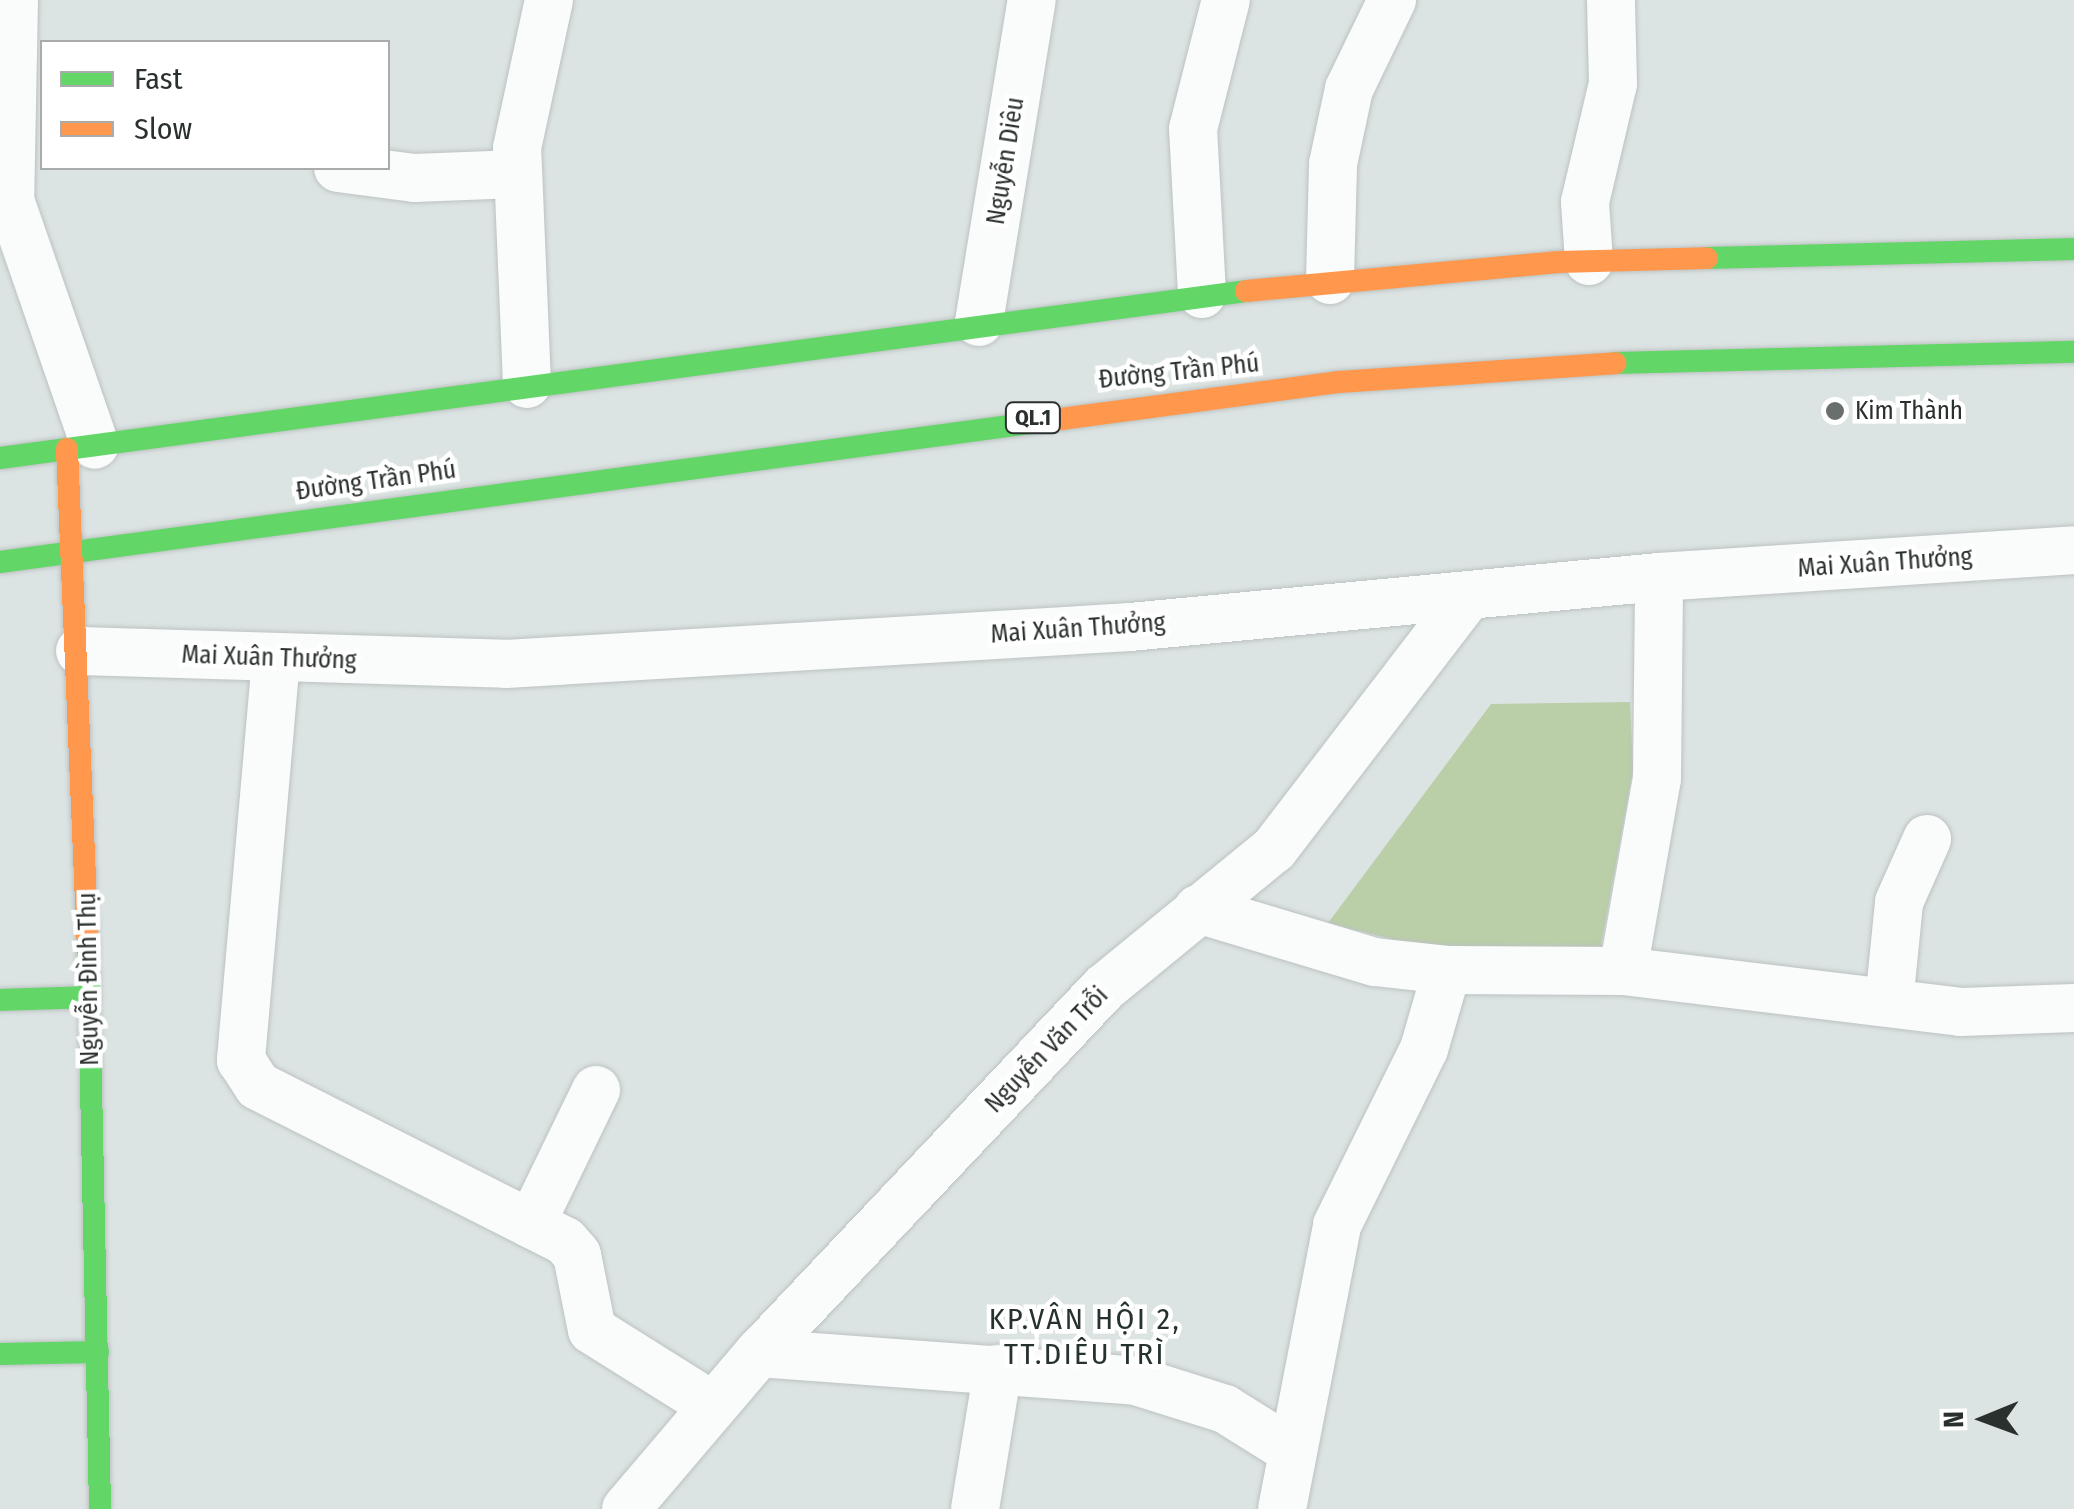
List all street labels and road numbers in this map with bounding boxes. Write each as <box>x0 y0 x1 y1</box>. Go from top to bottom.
street label: Nguyễn Diêu <box>981 95 1031 227</box>
street label: Đường Trần Phú <box>1097 349 1261 395</box>
road number: QL.1 <box>1003 401 1063 435</box>
street label: Đường Trần Phú <box>294 455 458 507</box>
street label: Mai Xuân Thưởng <box>1797 542 1973 584</box>
street label: Mai Xuân Thưởng <box>990 608 1166 650</box>
street label: Mai Xuân Thưởng <box>181 640 357 676</box>
street label: Nguyễn Đình Thụ <box>72 892 106 1066</box>
street label: Nguyễn Văn Trỗi <box>979 981 1115 1119</box>

